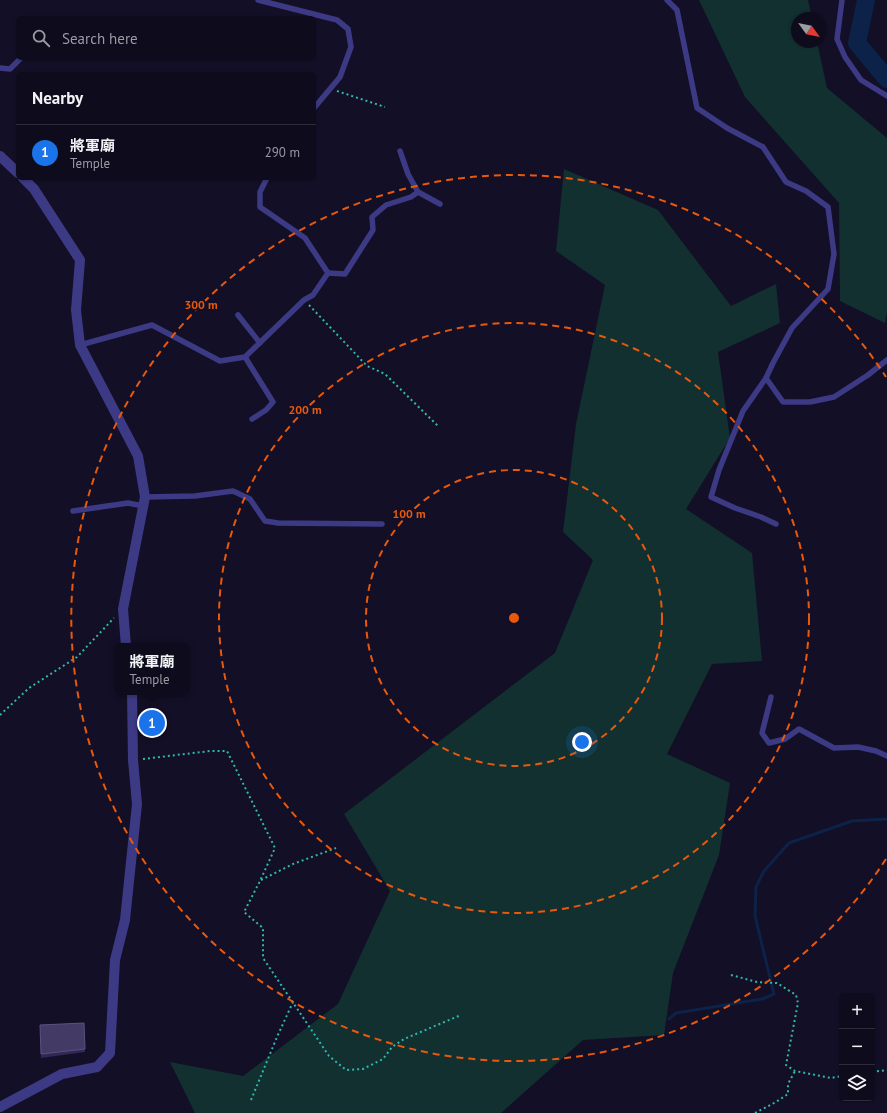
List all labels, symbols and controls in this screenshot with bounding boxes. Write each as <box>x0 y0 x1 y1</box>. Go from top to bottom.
north arrow <box>791 12 827 48</box>
search box <box>16 16 316 60</box>
icon: search <box>30 27 52 49</box>
text: Search here <box>62 29 138 48</box>
text: Nearby <box>32 87 83 109</box>
text: 將軍廟 <box>70 136 115 155</box>
text: 1 <box>41 144 49 161</box>
text: 290 m <box>265 144 300 161</box>
text: Temple <box>70 155 110 172</box>
text: 300 m <box>184 297 218 312</box>
text: 200 m <box>288 402 322 417</box>
text: 100 m <box>392 506 426 521</box>
centre of rings <box>507 611 521 625</box>
popup <box>115 643 189 695</box>
text: 將軍廟 <box>129 652 175 671</box>
text: Temple <box>129 671 170 688</box>
pin: 1 <box>139 708 165 738</box>
your location <box>572 732 592 752</box>
map controls <box>839 993 875 1101</box>
button: + <box>839 993 875 1029</box>
button: − <box>839 1029 875 1065</box>
button: layers <box>839 1065 875 1101</box>

